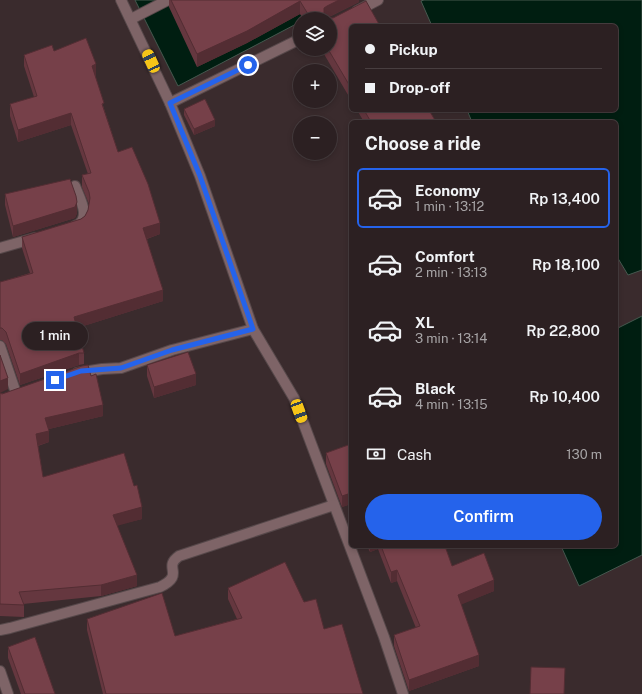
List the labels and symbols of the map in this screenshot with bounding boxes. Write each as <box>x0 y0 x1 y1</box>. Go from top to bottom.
car <box>140 48 162 74</box>
route start <box>239 56 257 74</box>
callout: 1 min <box>22 322 88 350</box>
route end <box>46 371 64 389</box>
car <box>289 398 309 424</box>

